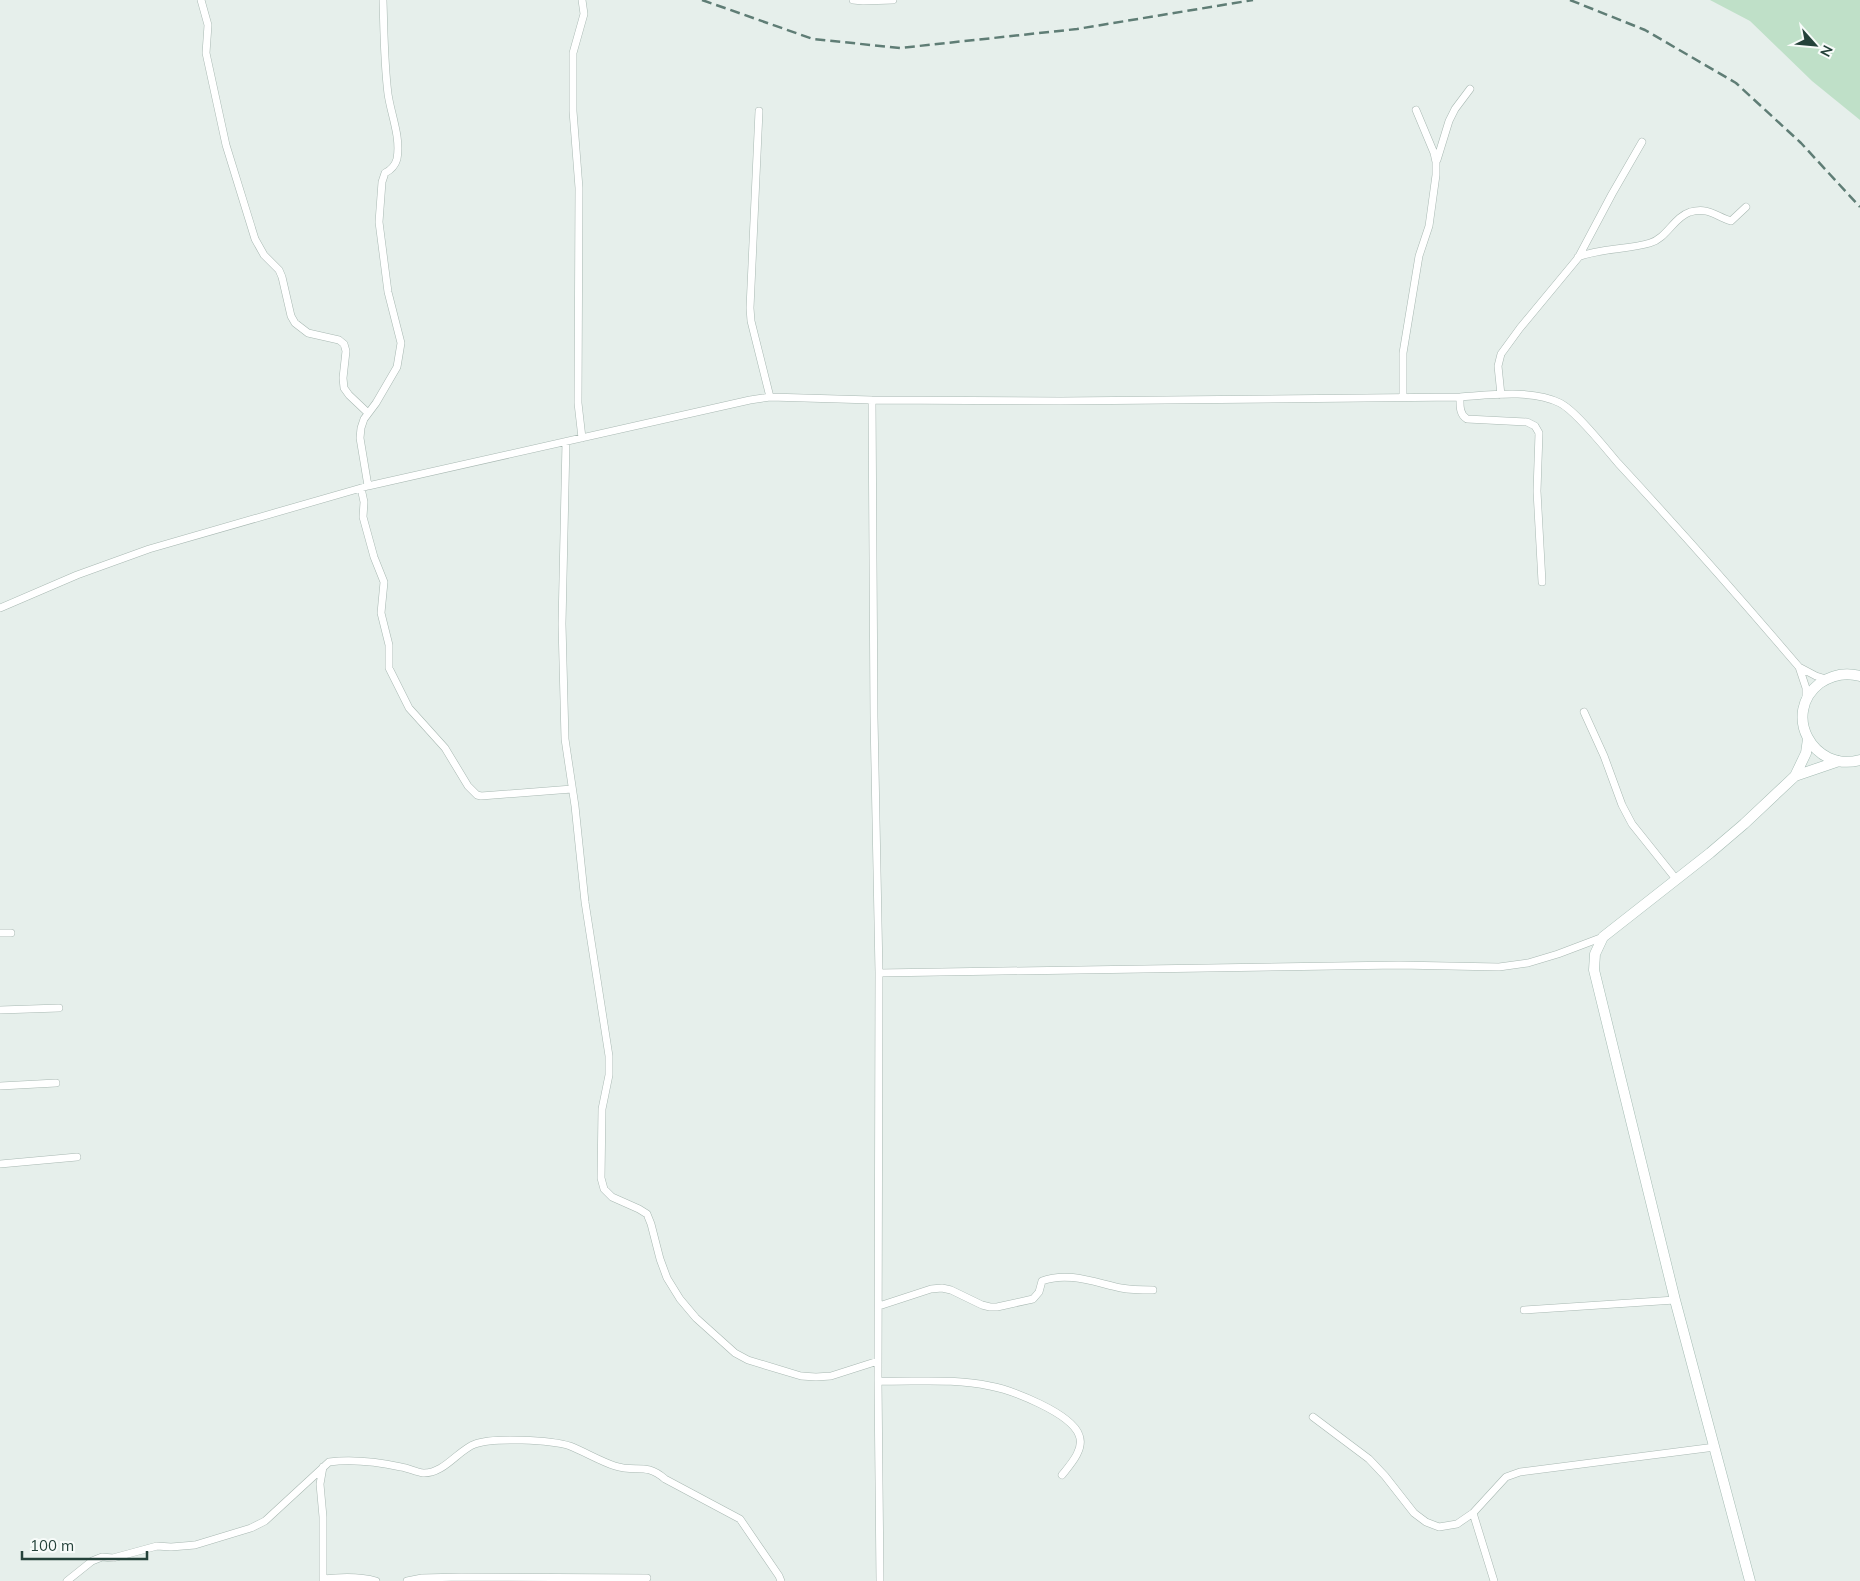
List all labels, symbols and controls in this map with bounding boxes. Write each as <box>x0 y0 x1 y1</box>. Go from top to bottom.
north arrow <box>1790 20 1840 70</box>
text: N <box>1816 42 1837 60</box>
scale bar <box>22 1528 148 1560</box>
text: 100 m <box>30 1536 74 1555</box>

